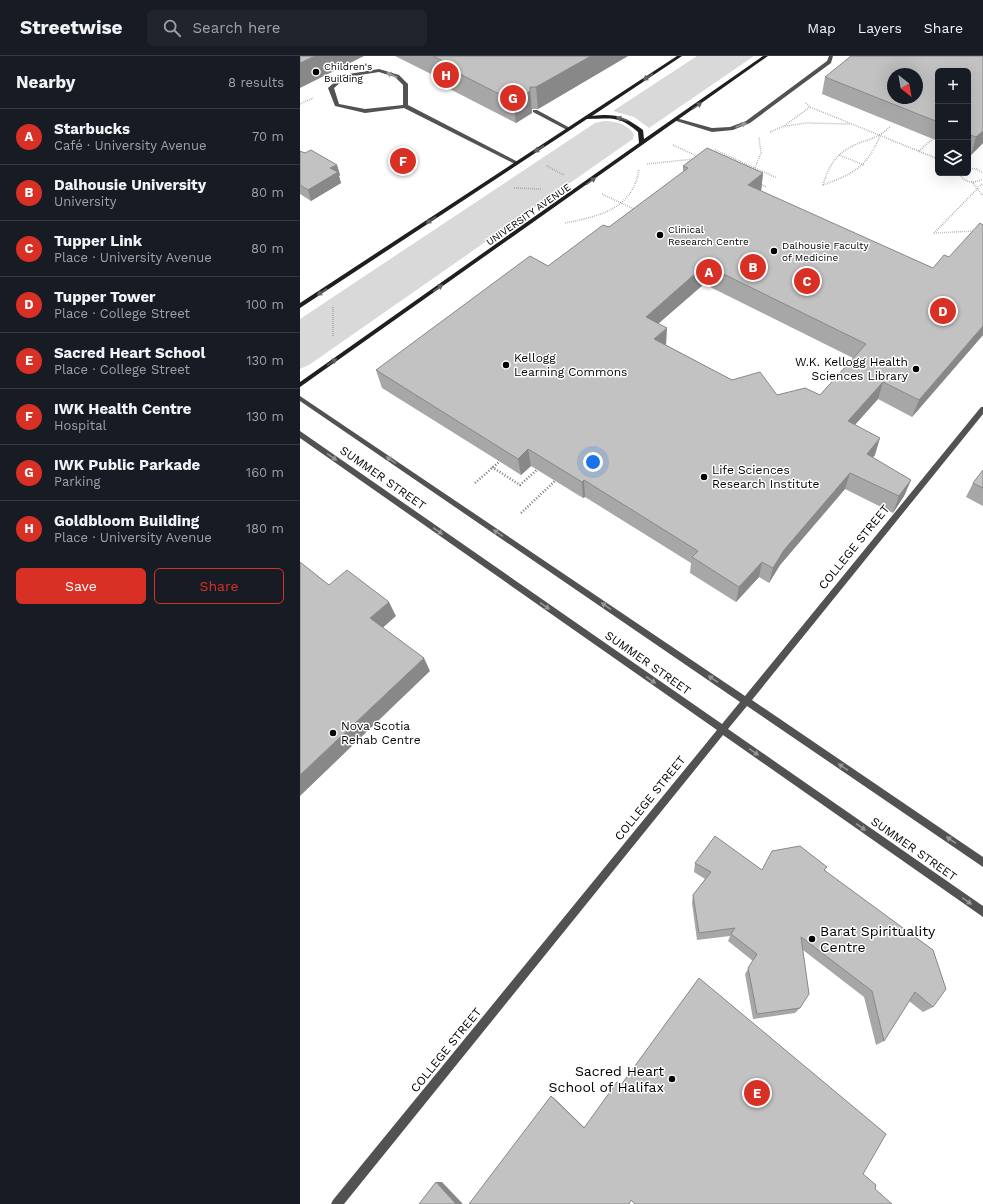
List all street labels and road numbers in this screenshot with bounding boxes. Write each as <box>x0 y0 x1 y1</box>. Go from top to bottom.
street label: UNIVERSITY AVENUE <box>484 181 573 248</box>
street label: SUMMER STREET <box>337 443 429 513</box>
street label: COLLEGE STREET <box>816 502 892 592</box>
street label: SUMMER STREET <box>602 628 694 698</box>
street label: COLLEGE STREET <box>612 753 688 843</box>
street label: SUMMER STREET <box>868 814 960 884</box>
street label: COLLEGE STREET <box>408 1005 484 1095</box>

